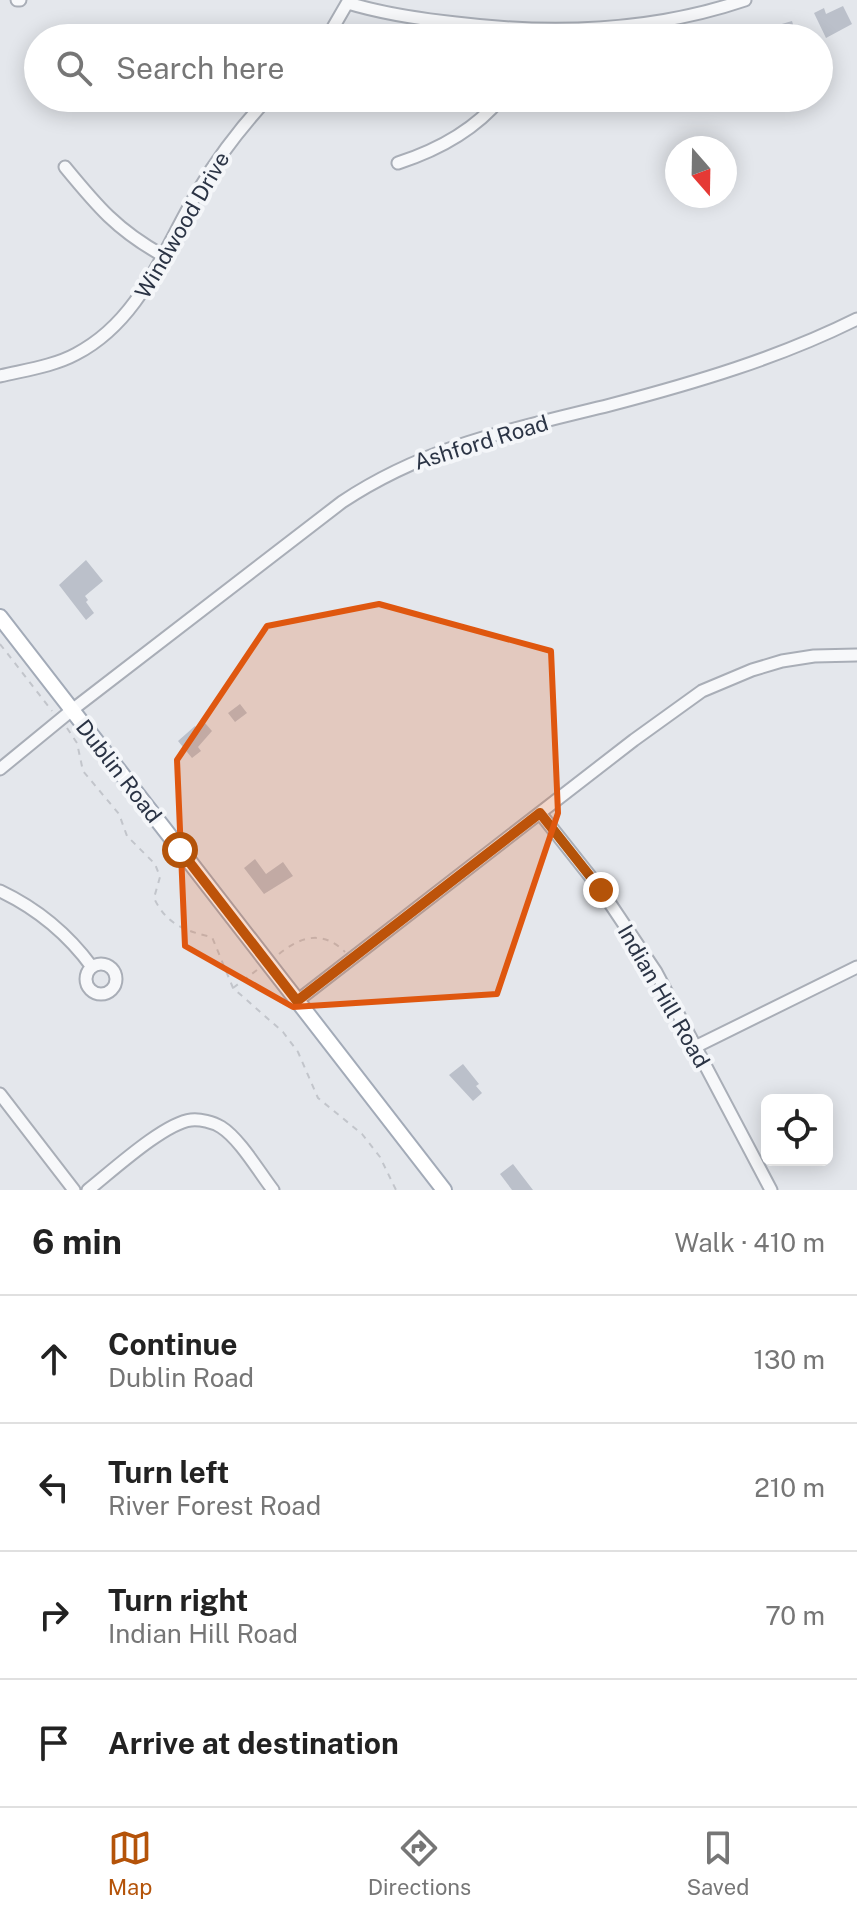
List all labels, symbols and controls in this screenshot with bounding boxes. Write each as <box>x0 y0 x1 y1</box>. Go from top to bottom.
search box <box>24 24 833 112</box>
icon: search <box>52 46 96 90</box>
text: Search here <box>116 50 284 86</box>
north arrow <box>665 136 737 208</box>
street label: Windwood Drive <box>129 147 235 303</box>
street label: Ashford Road <box>411 409 551 475</box>
street label: Dublin Road <box>71 714 167 828</box>
route start <box>162 832 198 868</box>
route end <box>583 872 619 908</box>
street label: Indian Hill Road <box>613 920 715 1072</box>
map controls <box>761 1094 833 1166</box>
button: locate <box>761 1094 833 1166</box>
text: 6 min <box>32 1222 122 1262</box>
text: Walk · 410 m <box>675 1227 825 1258</box>
text: Continue <box>108 1326 238 1362</box>
icon: ahead <box>32 1337 76 1381</box>
text: 130 m <box>753 1344 825 1375</box>
text: Dublin Road <box>108 1362 254 1393</box>
text: Turn left <box>108 1454 229 1490</box>
icon: left <box>32 1465 76 1509</box>
text: 210 m <box>754 1472 825 1503</box>
text: River Forest Road <box>108 1490 321 1521</box>
text: Turn right <box>108 1582 248 1618</box>
icon: right <box>32 1593 76 1637</box>
text: 70 m <box>765 1600 825 1631</box>
text: Indian Hill Road <box>108 1618 298 1649</box>
icon: arrive <box>32 1721 76 1765</box>
text: Arrive at destination <box>108 1725 399 1761</box>
tab: Map <box>108 1826 152 1900</box>
tab: Directions <box>368 1826 471 1900</box>
tab: Saved <box>686 1826 749 1900</box>

